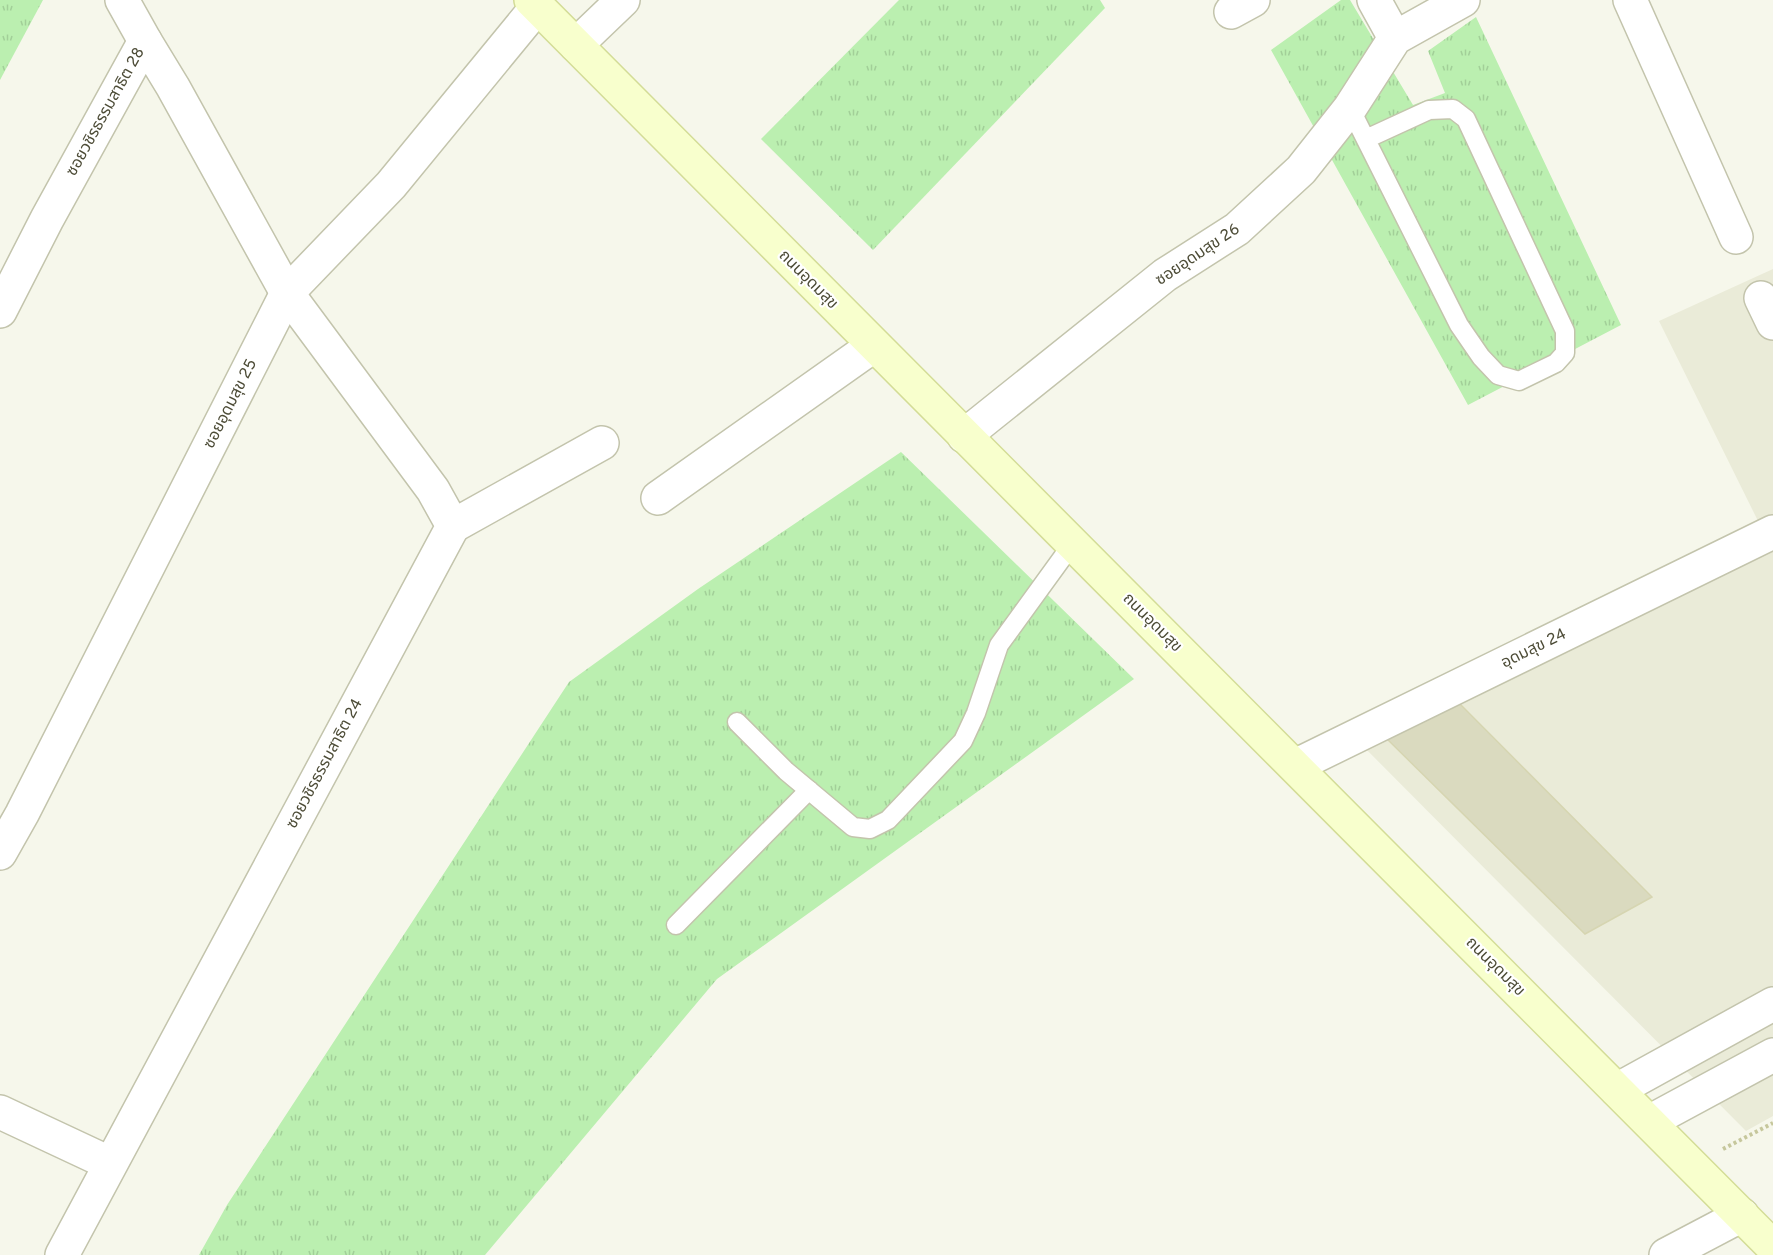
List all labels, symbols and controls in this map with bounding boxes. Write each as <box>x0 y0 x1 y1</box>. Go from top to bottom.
street label: ซอยวชิรธรรมสาธิต 28 <box>62 44 150 180</box>
street label: ซอยอุดมสุข 26 <box>1152 219 1244 291</box>
street label: ถนนอุดมสุข <box>774 246 842 314</box>
street label: ซอยอุดมสุข 25 <box>200 356 262 452</box>
street label: ถนนอุดมสุข <box>1118 589 1186 657</box>
street label: อุดมสุข 24 <box>1498 625 1570 673</box>
street label: ซอยวชิรธรรมสาธิต 24 <box>282 696 368 832</box>
street label: ถนนอุดมสุข <box>1461 933 1529 1001</box>

